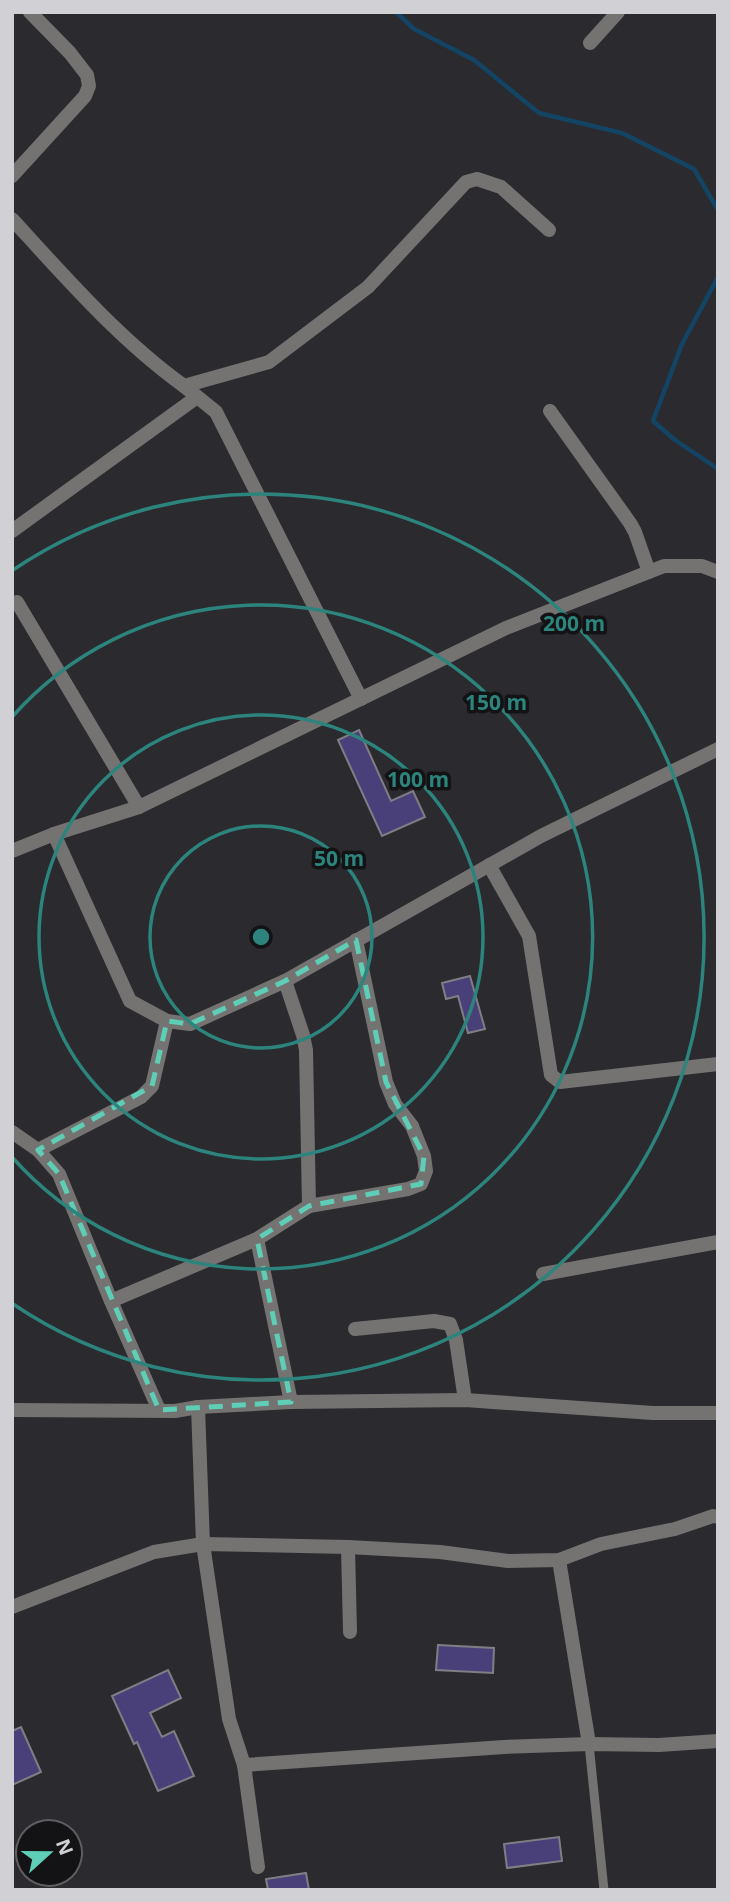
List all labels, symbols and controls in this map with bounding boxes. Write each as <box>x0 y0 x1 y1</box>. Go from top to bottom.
text: 200 m <box>543 609 605 637</box>
text: 150 m <box>465 688 527 716</box>
text: 100 m <box>387 765 449 793</box>
text: 50 m <box>314 844 364 872</box>
centre of rings <box>249 925 273 949</box>
north arrow <box>14 1818 84 1888</box>
text: N <box>50 1835 80 1859</box>

